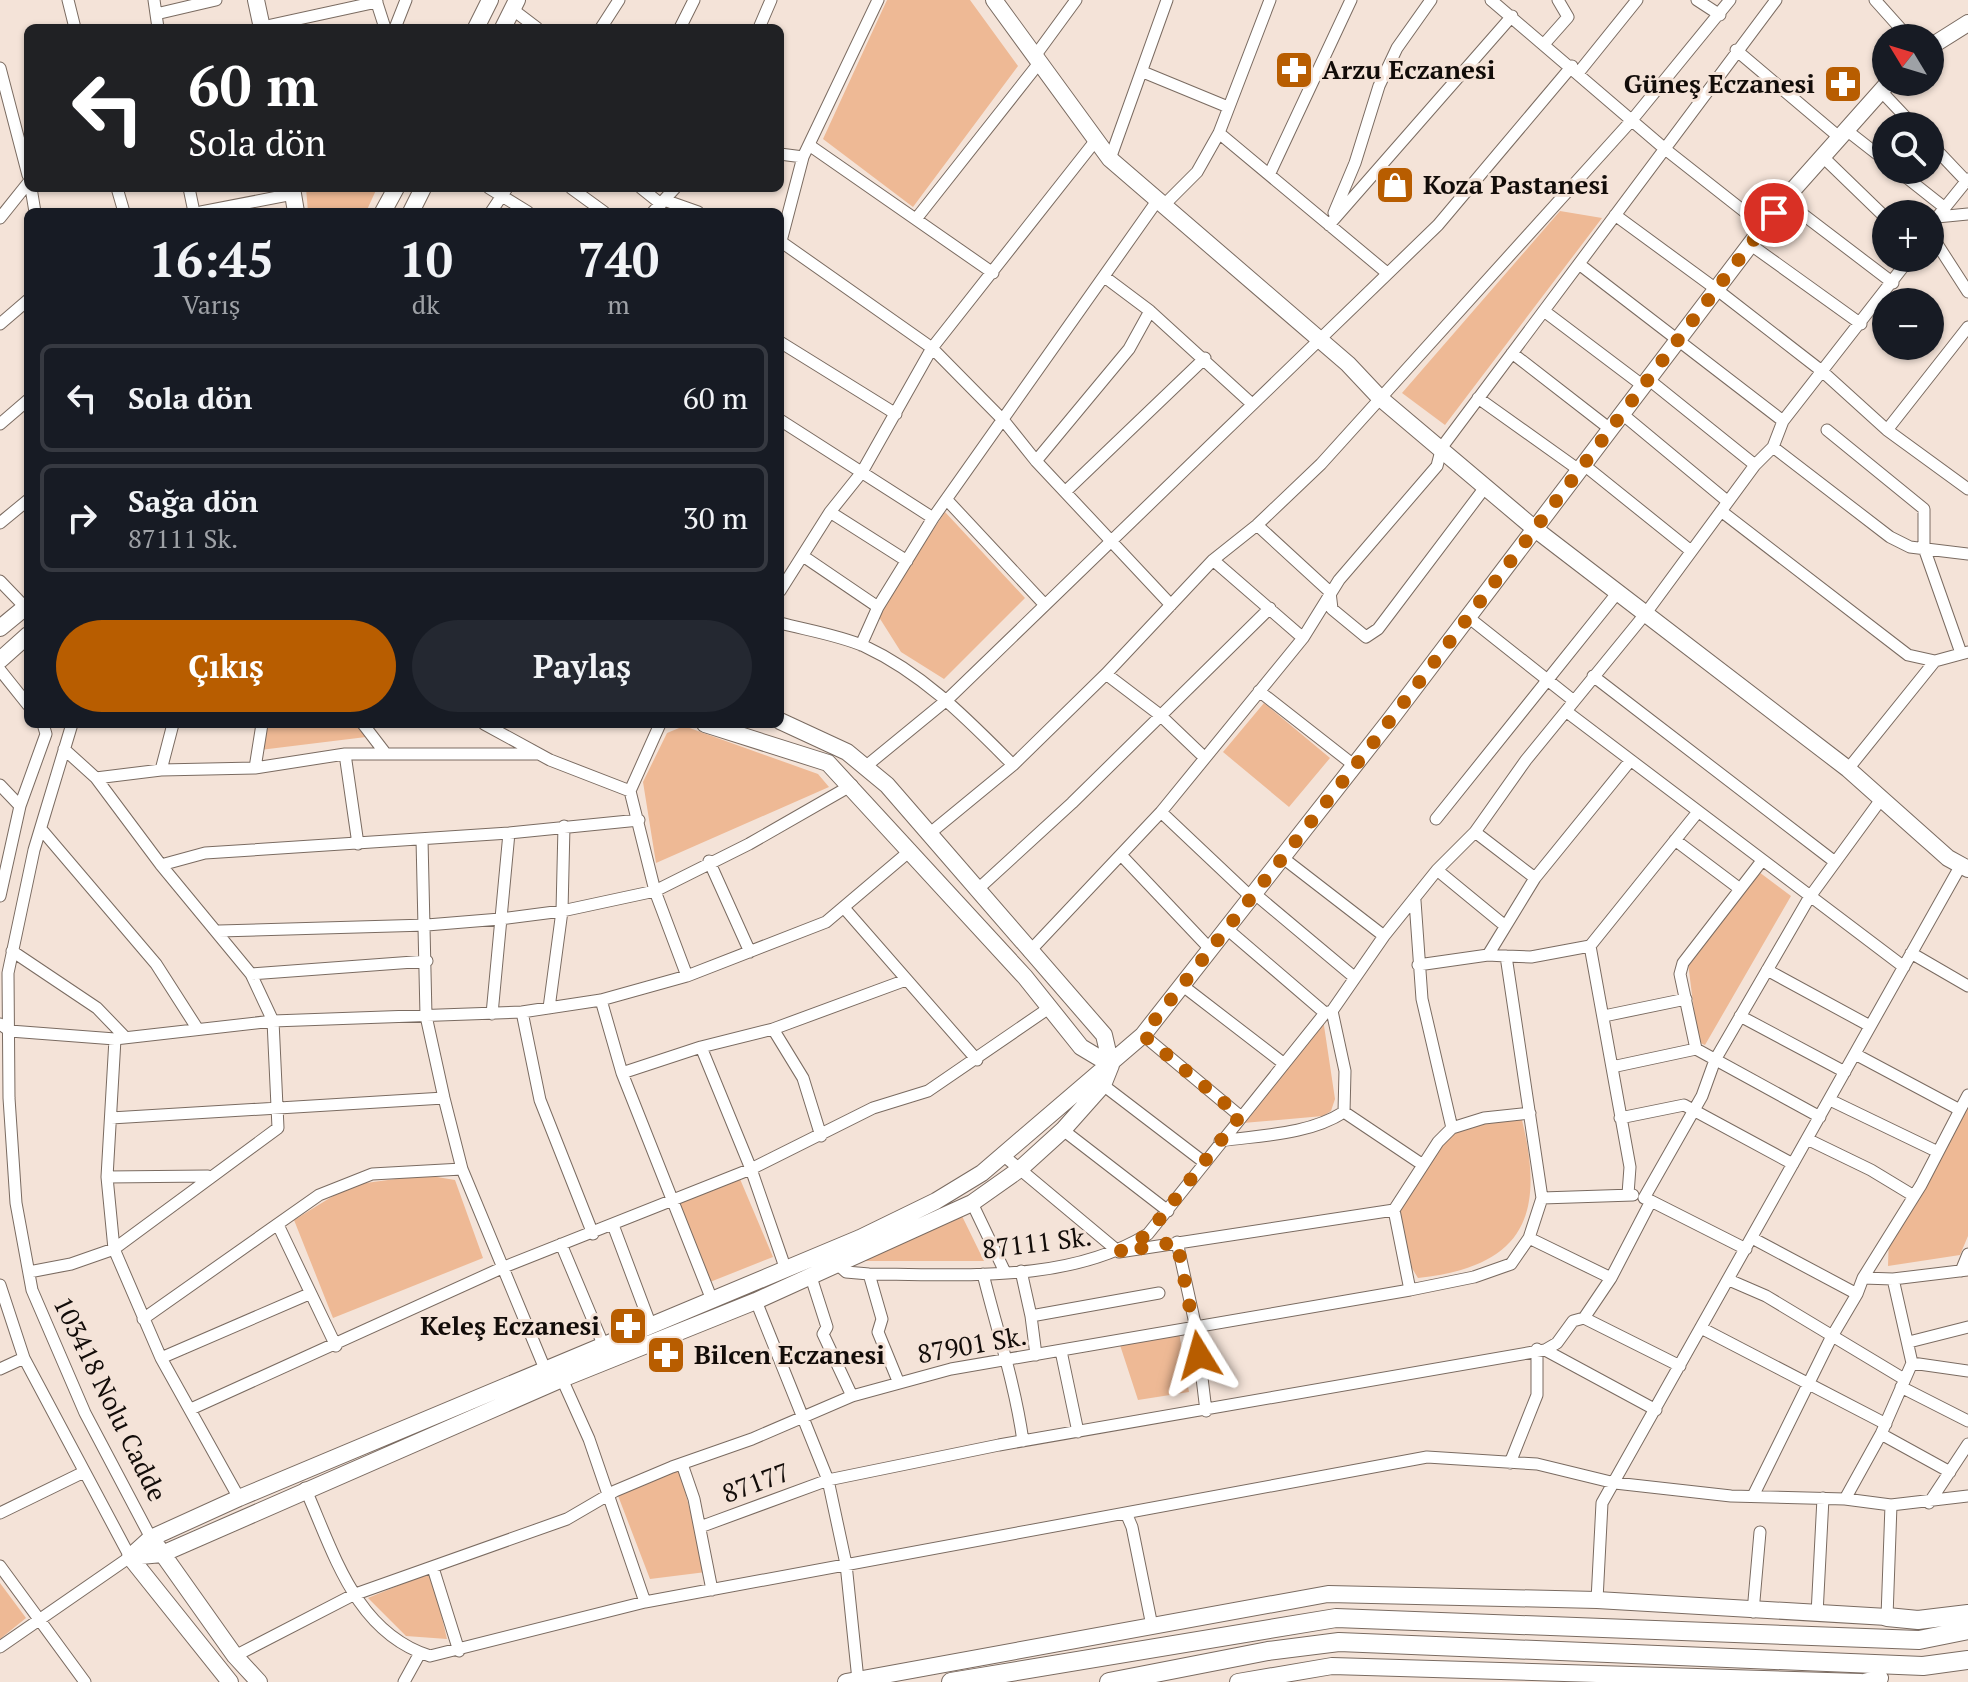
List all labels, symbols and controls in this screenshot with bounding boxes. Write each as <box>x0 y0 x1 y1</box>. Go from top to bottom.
north arrow <box>1872 24 1944 96</box>
map controls <box>1872 24 1944 360</box>
text: 60 m <box>188 48 318 122</box>
pharmacy icon: Arzu Eczanesi <box>1273 49 1315 91</box>
place label: Arzu Eczanesi <box>1322 52 1495 86</box>
icon: left <box>56 56 160 160</box>
pharmacy icon: Güneş Eczanesi <box>1822 63 1864 105</box>
place label: Güneş Eczanesi <box>1624 66 1815 100</box>
button: search <box>1872 112 1944 184</box>
text: Sola dön <box>188 119 326 166</box>
shop icon: Koza Pastanesi <box>1374 164 1416 206</box>
place label: Koza Pastanesi <box>1423 167 1609 201</box>
pin <box>1740 179 1808 247</box>
icon: arrive <box>1752 191 1796 235</box>
button: + <box>1872 200 1944 272</box>
text: 16:45 <box>149 227 274 291</box>
text: 10 <box>399 227 453 291</box>
text: 740 <box>578 227 659 291</box>
text: Varış <box>182 287 241 321</box>
text: dk <box>412 287 440 321</box>
text: m <box>607 287 630 321</box>
button: − <box>1872 288 1944 360</box>
icon: left <box>60 376 104 420</box>
text: Sola dön <box>128 378 252 418</box>
text: 60 m <box>683 378 748 418</box>
text: Sağa dön <box>128 481 258 521</box>
icon: right <box>60 496 104 540</box>
text: 30 m <box>683 498 748 538</box>
text: 87111 Sk. <box>128 521 238 555</box>
button: Çıkış <box>56 620 396 712</box>
button: Paylaş <box>412 620 752 712</box>
street label: 87111 Sk. <box>980 1218 1094 1266</box>
street label: 103418 Nolu Cadde <box>47 1291 175 1507</box>
pharmacy icon: Keleş Eczanesi <box>607 1305 649 1347</box>
place label: Keleş Eczanesi <box>420 1308 600 1342</box>
position arrow <box>1157 1313 1241 1397</box>
street label: 87901 Sk. <box>915 1318 1029 1370</box>
pharmacy icon: Bilcen Eczanesi <box>645 1334 687 1376</box>
place label: Bilcen Eczanesi <box>694 1337 885 1371</box>
street label: 87177 <box>717 1454 794 1510</box>

